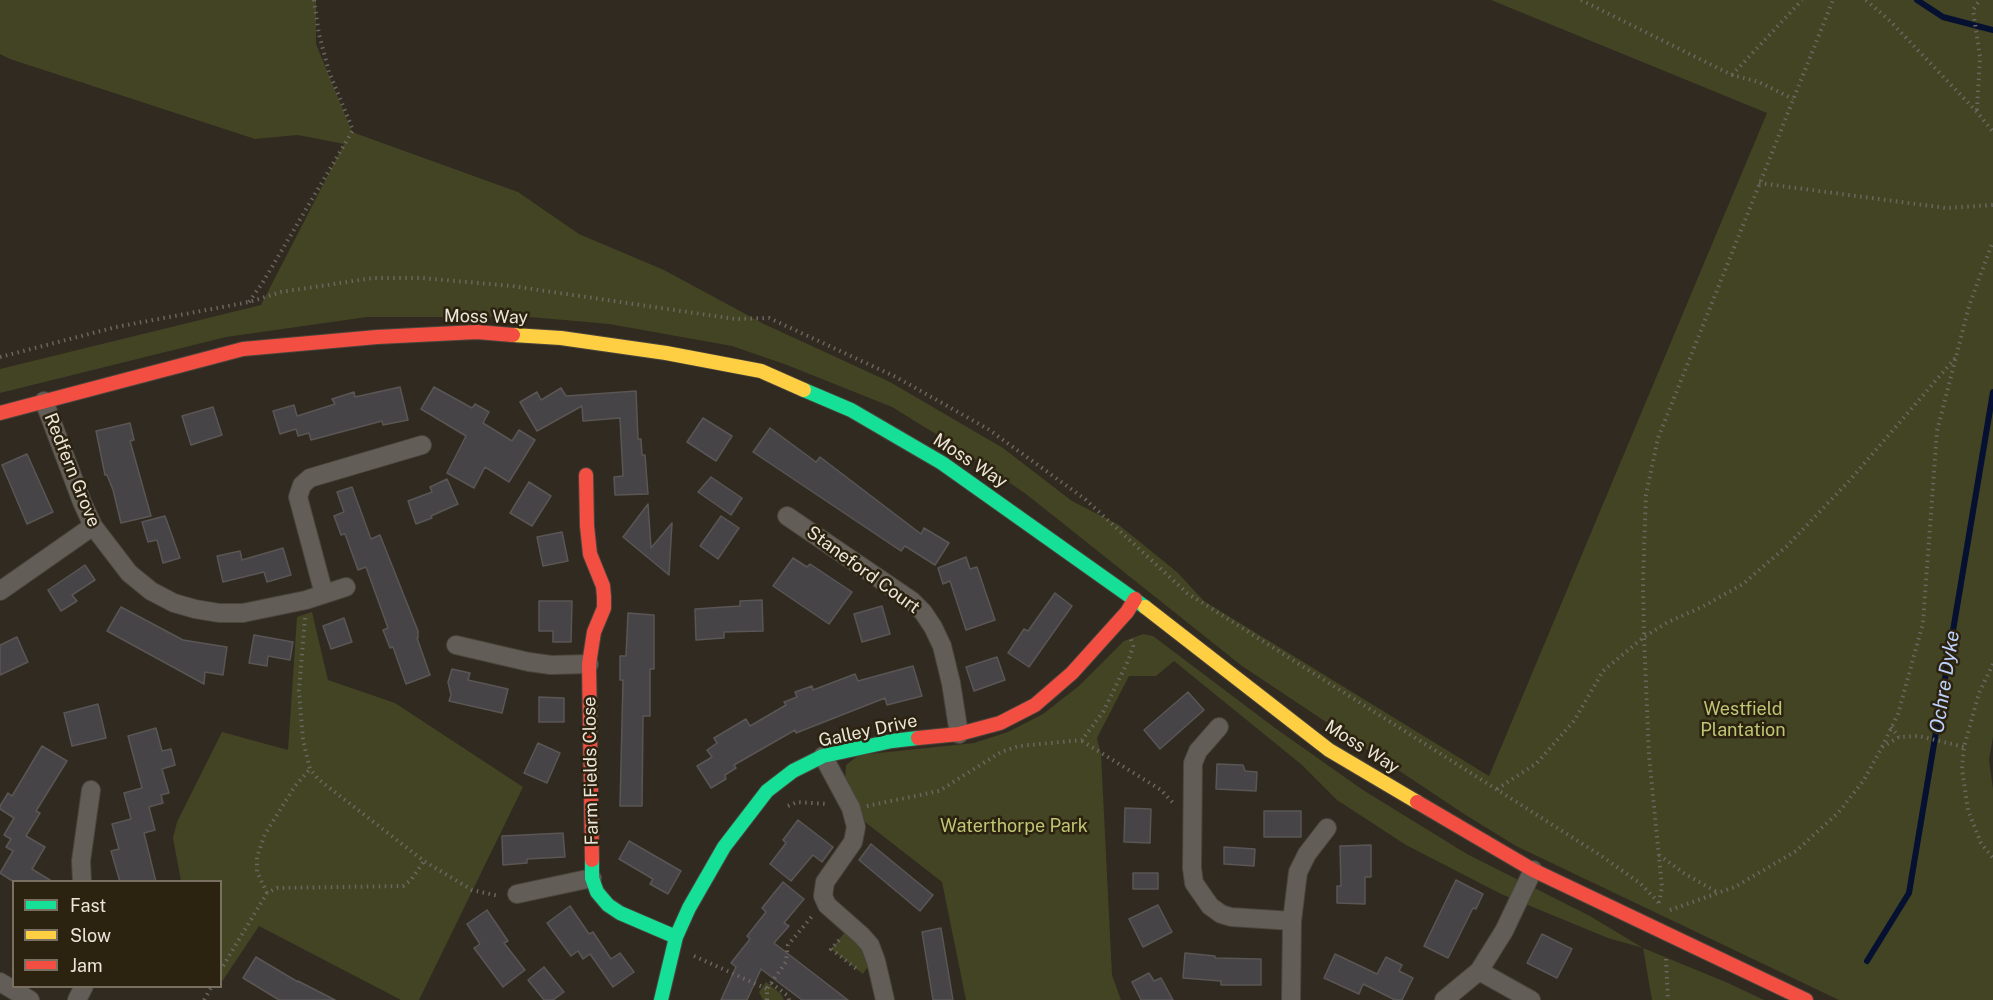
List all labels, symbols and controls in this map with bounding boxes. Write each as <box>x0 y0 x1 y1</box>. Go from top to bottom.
street label: Moss Way <box>444 305 528 329</box>
street label: Redfern Grove <box>39 410 105 530</box>
street label: Moss Way <box>929 429 1011 493</box>
street label: Staneford Court <box>802 522 924 618</box>
water label: Ochre Dyke <box>1925 629 1965 735</box>
street label: Farm Fields Close <box>579 696 603 846</box>
park label: Westfield Plantation <box>1700 698 1786 740</box>
street label: Galley Drive <box>817 710 919 752</box>
street label: Moss Way <box>1321 716 1403 778</box>
park label: Waterthorpe Park <box>940 815 1088 837</box>
legend <box>12 880 222 988</box>
text: Fast <box>70 895 106 916</box>
text: Slow <box>70 925 111 946</box>
text: Jam <box>70 955 103 976</box>

